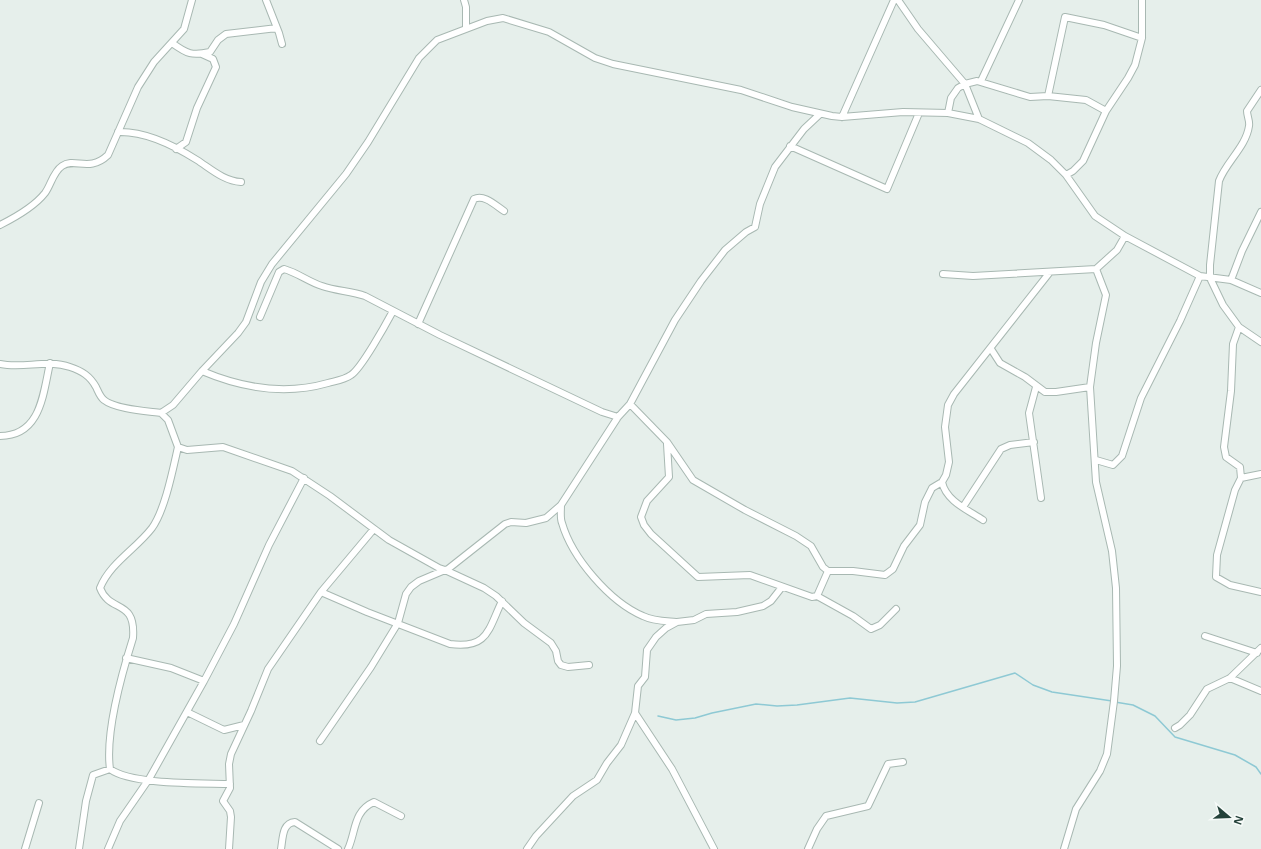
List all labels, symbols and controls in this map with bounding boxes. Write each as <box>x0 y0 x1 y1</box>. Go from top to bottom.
north arrow <box>1209 797 1249 837</box>
text: N <box>1230 814 1247 827</box>

